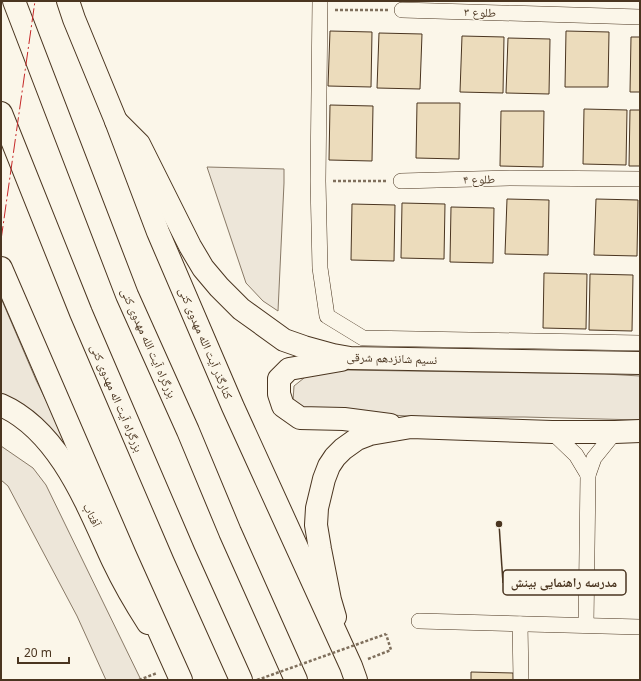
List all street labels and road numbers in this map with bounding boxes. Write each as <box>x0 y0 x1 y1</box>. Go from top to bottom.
street label: طلوع ۳ <box>464 3 496 21</box>
street label: طلوع ۴ <box>463 170 495 188</box>
street label: کنارگذر آیت الله مهدوی کنی <box>175 284 237 402</box>
street label: بزرگراه آیت الله مهدوی کنی <box>117 285 181 401</box>
street label: بزرگراه آیت اله مهدوی کنی <box>87 341 147 455</box>
street label: نسیم شانزدهم شرقی <box>346 348 438 368</box>
street label: آفتاب <box>79 500 106 531</box>

